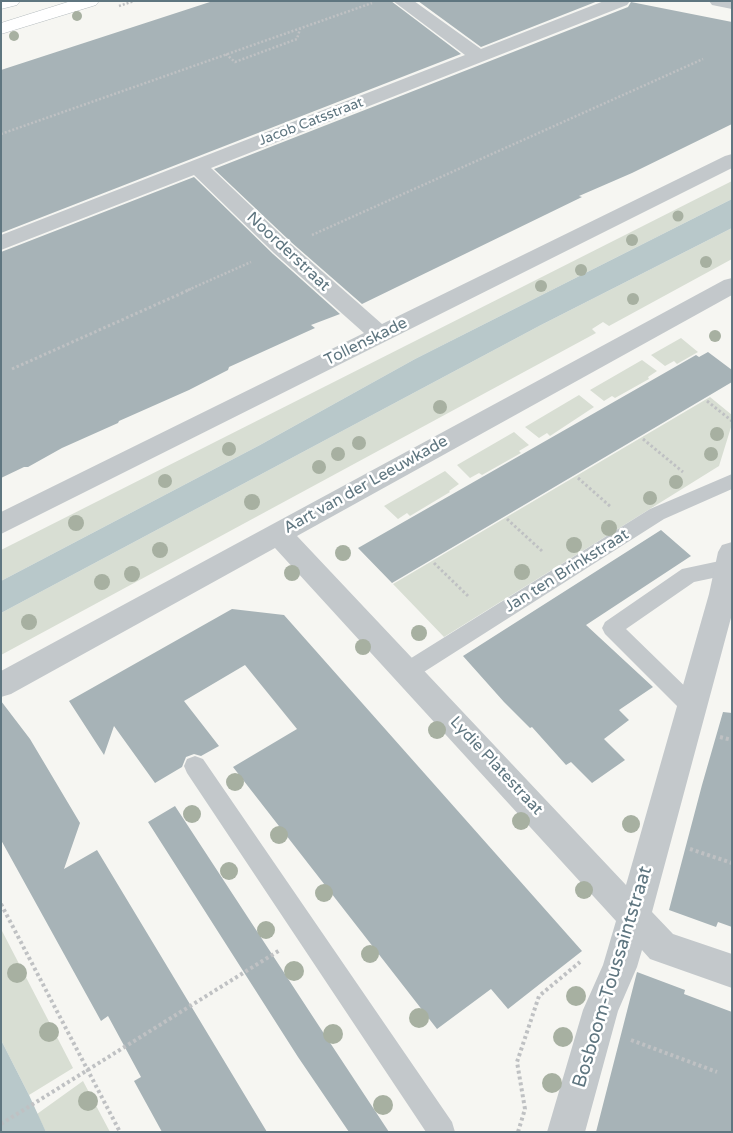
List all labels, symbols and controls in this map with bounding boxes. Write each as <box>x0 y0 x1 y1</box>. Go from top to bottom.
street label: Jacob Catsstraat <box>256 94 366 150</box>
street label: Noorderstraat <box>242 208 334 296</box>
street label: Tollenskade <box>322 314 410 370</box>
street label: Aart van der Leeuwkade <box>281 432 451 538</box>
street label: Jan ten Brinkstraat <box>501 525 633 617</box>
street label: Lydie Platestraat <box>446 713 546 819</box>
street label: Bosboom-Toussaintstraat <box>568 863 658 1091</box>

